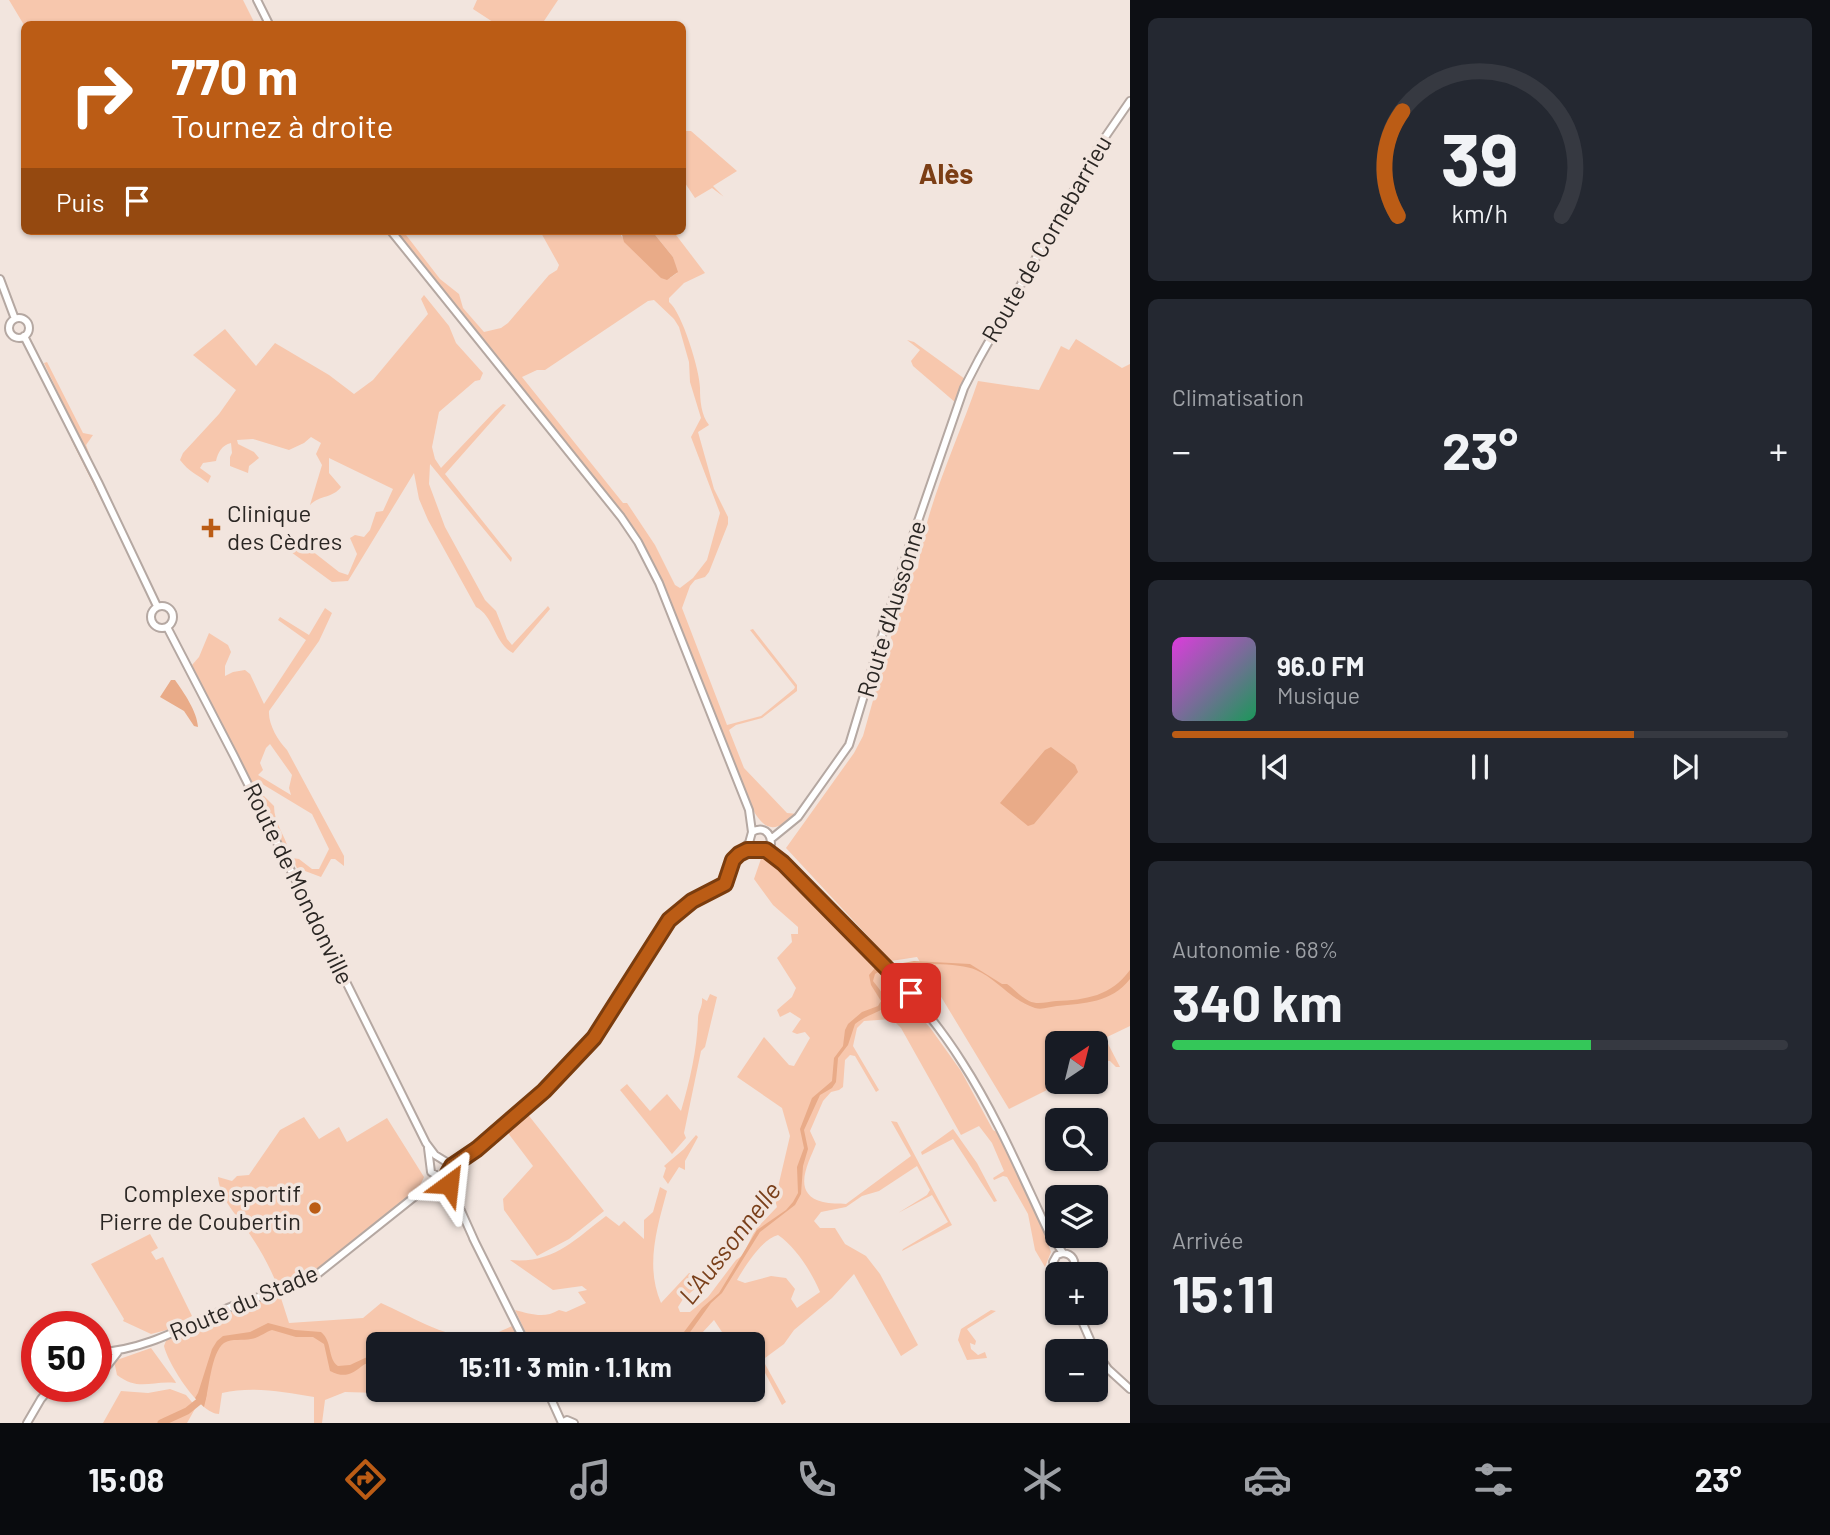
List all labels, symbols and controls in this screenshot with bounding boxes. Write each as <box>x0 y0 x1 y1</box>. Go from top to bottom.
text: 770 m <box>171 46 298 105</box>
icon: right <box>56 49 147 140</box>
text: Tournez à droite <box>171 106 393 144</box>
text: 39 <box>1441 113 1519 201</box>
street label: Route de Cornebarrieu <box>975 130 1117 347</box>
district label: Alès <box>919 156 973 190</box>
icon: arrive <box>118 182 156 220</box>
text: Puis <box>56 186 104 217</box>
text: km/h <box>1452 197 1508 227</box>
text: Climatisation <box>1172 383 1304 411</box>
text: 23° <box>1442 418 1518 480</box>
text: − <box>1172 427 1191 473</box>
text: + <box>1769 427 1788 473</box>
place label: Clinique des Cèdres <box>227 498 342 555</box>
street label: Route d'Aussonne <box>850 517 931 700</box>
marker: Clinique des Cèdres <box>201 518 221 538</box>
text: 96.0 FM <box>1277 650 1364 681</box>
text: Musique <box>1277 681 1360 709</box>
icon: previous <box>1256 748 1294 786</box>
icon: pause <box>1461 748 1499 786</box>
icon: next <box>1666 748 1704 786</box>
street label: Route de Mondonville <box>238 778 361 989</box>
text: Autonomie · 68% <box>1172 935 1338 963</box>
pin <box>881 963 941 1023</box>
text: 340 km <box>1172 970 1343 1032</box>
icon: arrive <box>892 974 930 1012</box>
north arrow <box>1045 1031 1108 1094</box>
map controls <box>1045 1031 1108 1402</box>
button: search <box>1045 1108 1108 1171</box>
position arrow <box>412 1147 486 1221</box>
water label: L'Aussonnelle <box>671 1175 786 1310</box>
place label: Complexe sportif Pierre de Coubertin <box>99 1178 301 1235</box>
button: layers <box>1045 1185 1108 1248</box>
marker: Complexe sportif Pierre de Coubertin <box>307 1200 323 1216</box>
text: Arrivée <box>1172 1226 1244 1254</box>
street label: Route du Stade <box>165 1257 322 1346</box>
text: 15:11 <box>1172 1261 1275 1323</box>
button: + <box>1045 1262 1108 1325</box>
speed limit sign: 50 <box>21 1311 112 1402</box>
button: − <box>1045 1339 1108 1402</box>
text: 15:11 · 3 min · 1.1 km <box>459 1351 672 1382</box>
icon: directions <box>341 1455 390 1504</box>
icon: music <box>566 1455 615 1504</box>
icon: phone <box>792 1455 841 1504</box>
icon: climate <box>1018 1455 1067 1504</box>
icon: car <box>1243 1455 1292 1504</box>
icon: filters <box>1469 1455 1518 1504</box>
text: 15:08 <box>88 1460 164 1498</box>
text: 23° <box>1695 1460 1742 1498</box>

